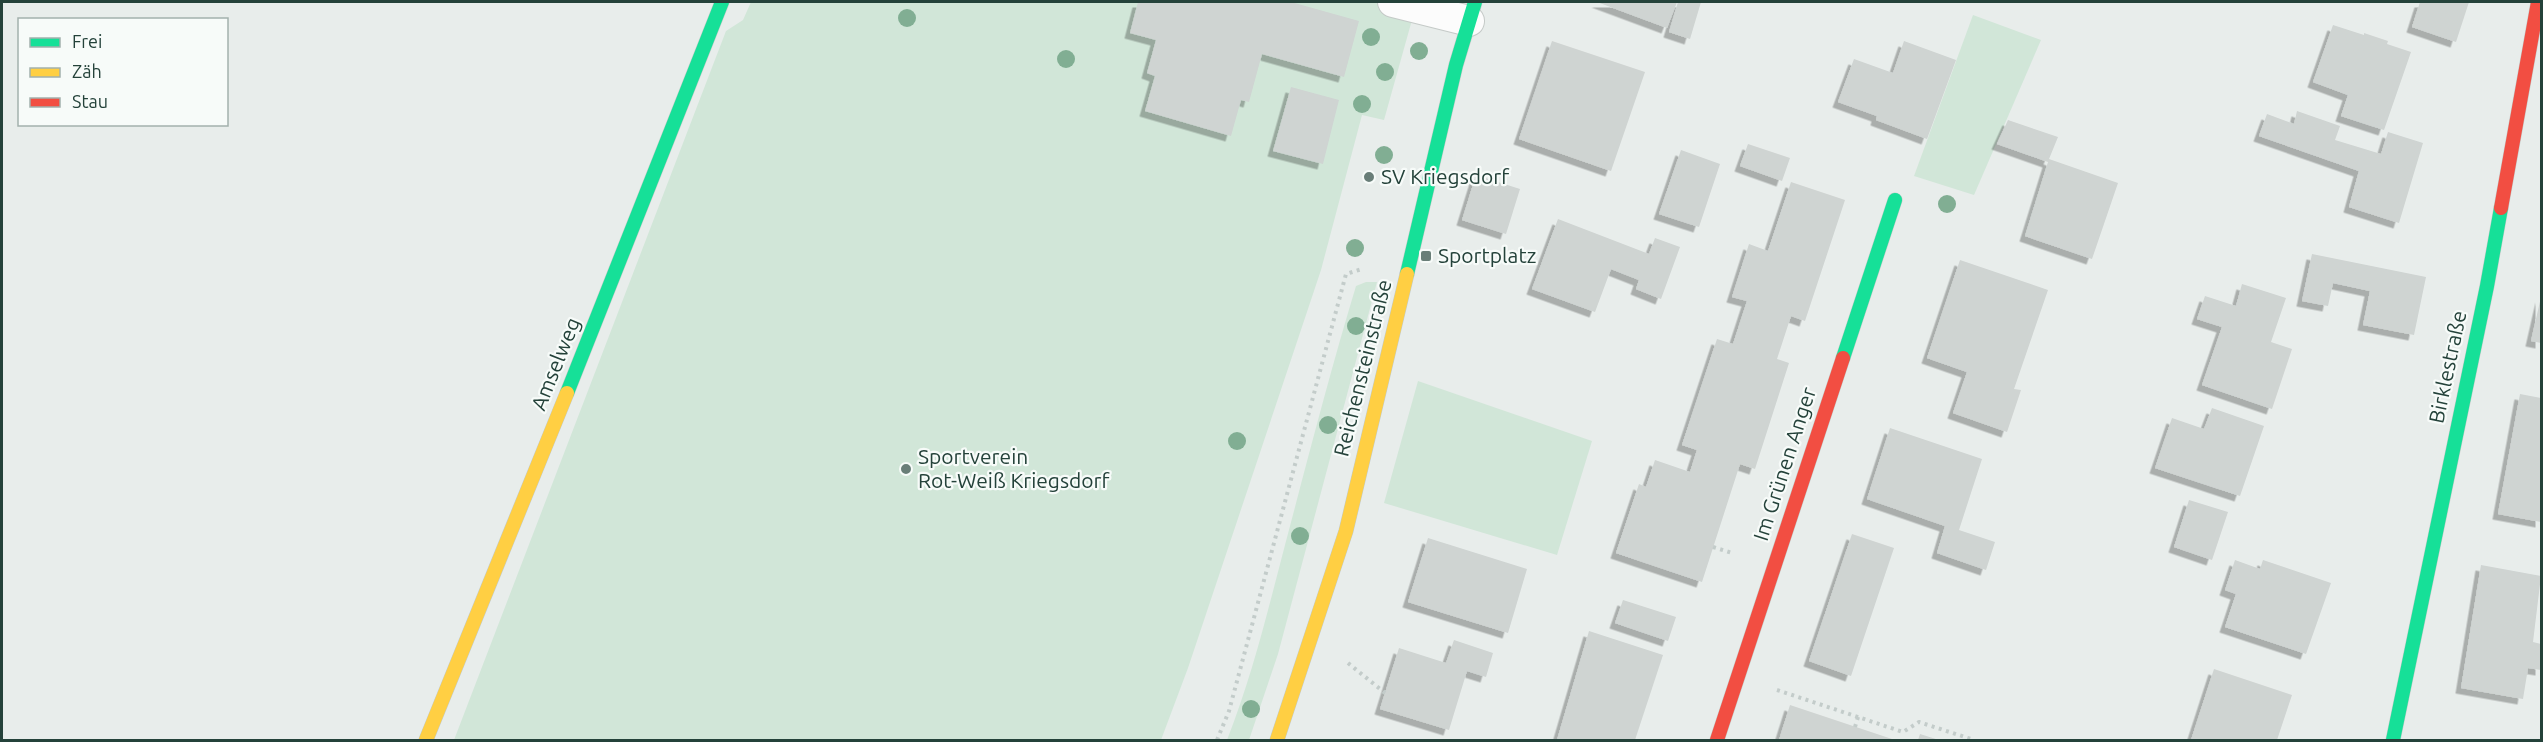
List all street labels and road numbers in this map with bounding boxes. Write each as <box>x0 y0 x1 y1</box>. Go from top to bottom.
street label: Reichensteinstraße <box>1328 277 1396 459</box>
street label: Birklestraße <box>2423 308 2471 425</box>
street label: Amselweg <box>526 314 585 414</box>
street label: Im Grünen Anger <box>1748 384 1820 543</box>

